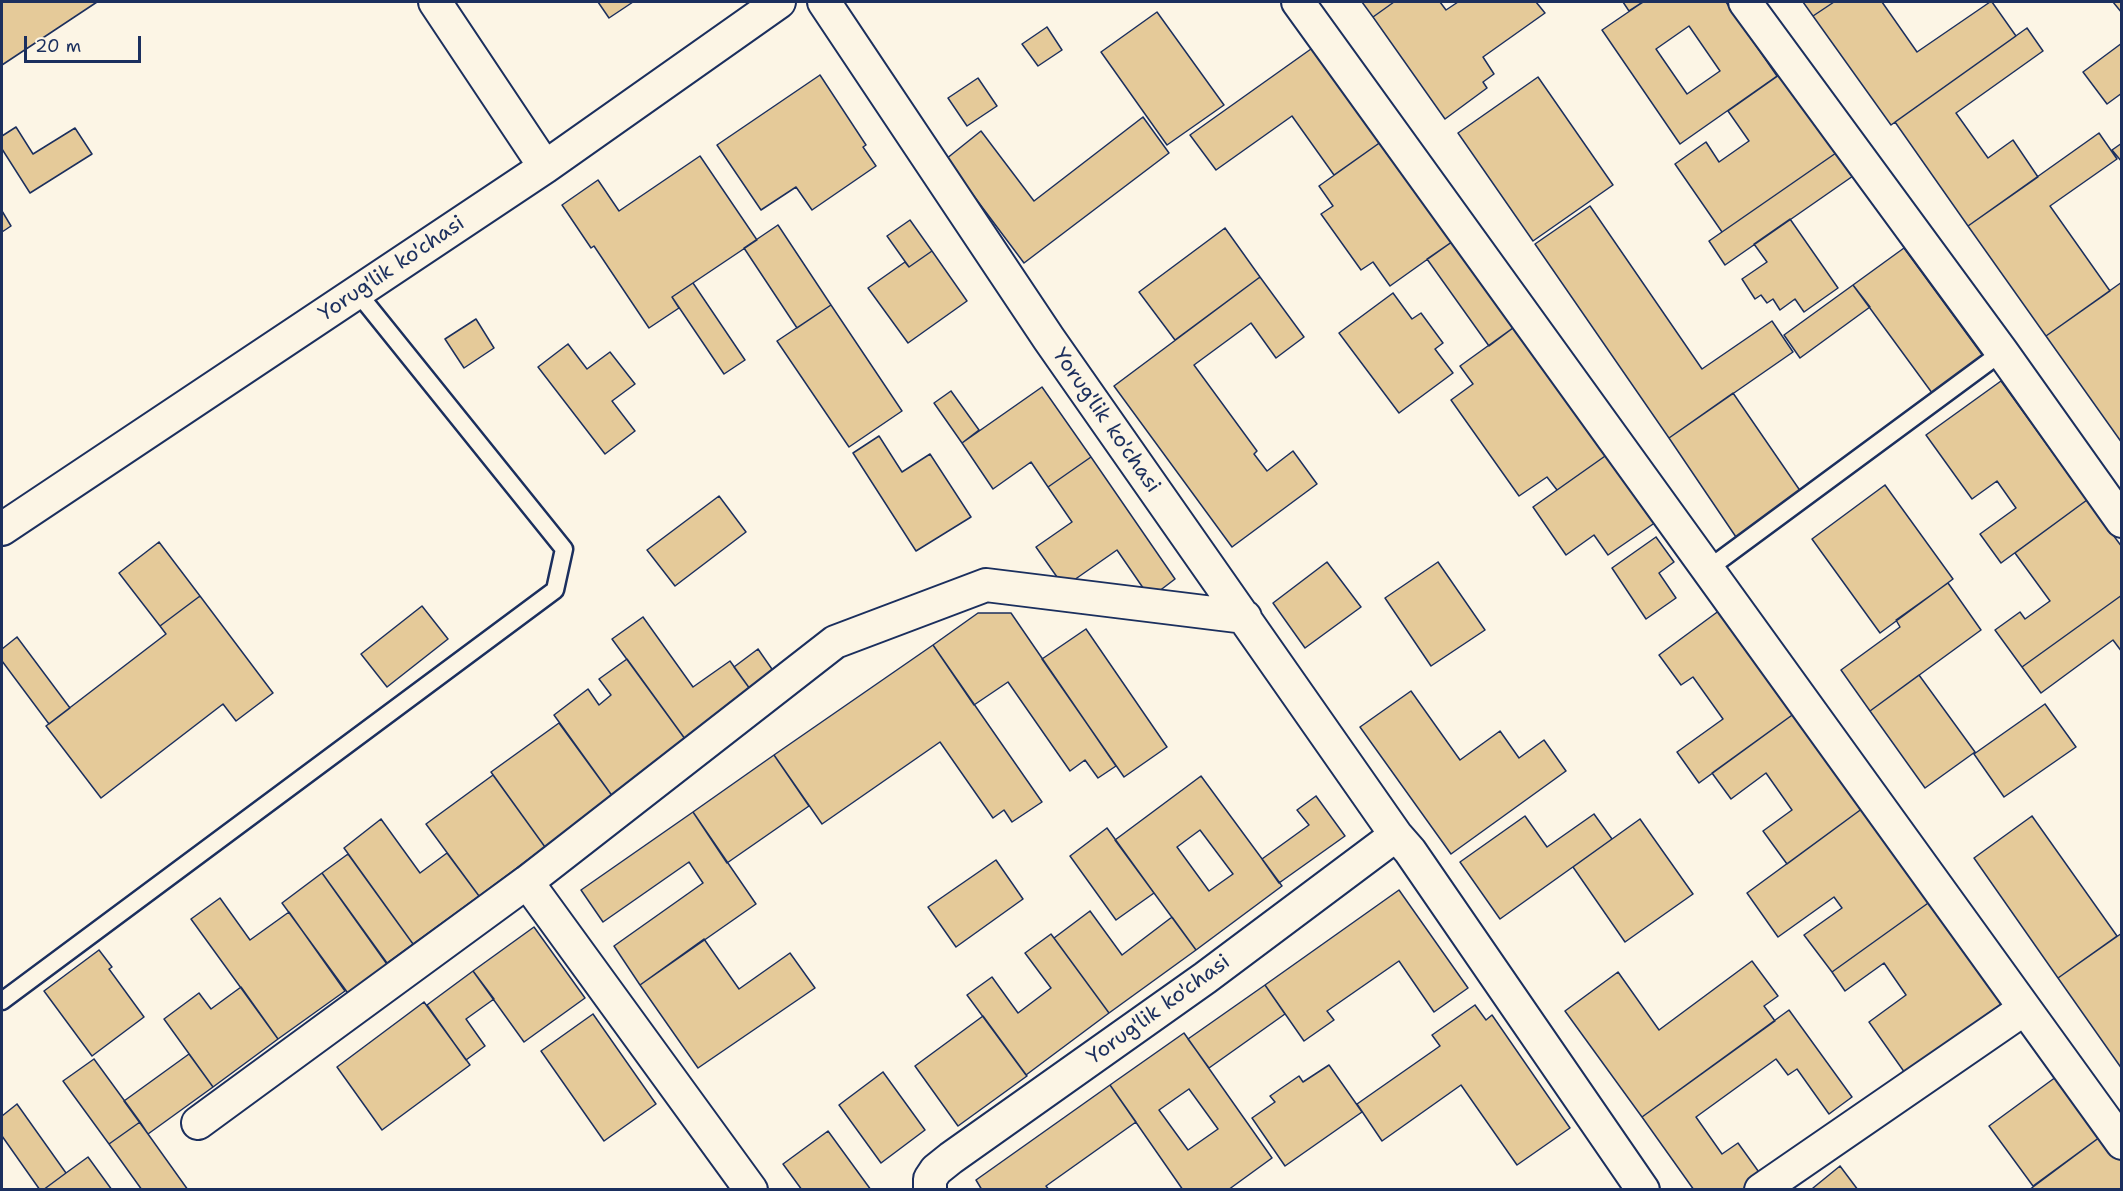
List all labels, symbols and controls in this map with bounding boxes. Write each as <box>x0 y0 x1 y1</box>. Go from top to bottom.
scale bar <box>27 24 144 62</box>
text: 20 m <box>35 34 81 58</box>
street label: Yorug'lik ko'chasi <box>314 211 470 327</box>
street label: Yorug'lik ko'chasi <box>1047 344 1165 498</box>
street label: Yorug'lik ko'chasi <box>1083 950 1235 1070</box>

